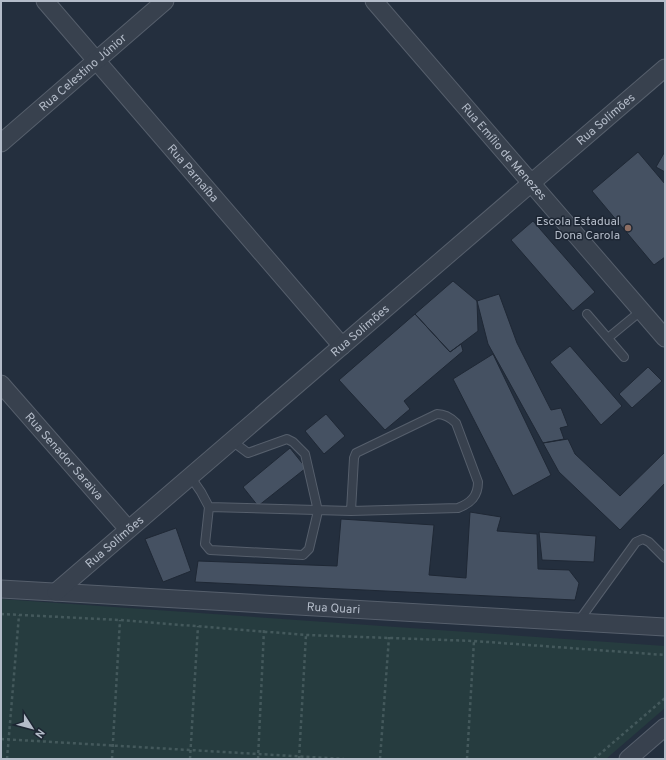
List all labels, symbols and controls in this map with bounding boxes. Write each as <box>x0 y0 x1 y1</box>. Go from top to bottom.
street label: Rua Celestino Júnior <box>36 30 131 116</box>
street label: Rua Solimões <box>574 90 639 150</box>
street label: Rua Emílio de Menezes <box>457 100 550 204</box>
street label: Rua Parnaíba <box>163 141 222 206</box>
place label: Escola Estadual Dona Carola <box>536 214 620 244</box>
marker: Escola Estadual Dona Carola <box>623 223 633 233</box>
street label: Rua Solimões <box>328 301 393 361</box>
street label: Rua Senador Saraiva <box>21 410 106 504</box>
street label: Rua Solimões <box>82 513 148 572</box>
street label: Rua Quari <box>306 600 361 619</box>
north arrow <box>12 708 52 748</box>
text: N <box>31 726 47 741</box>

